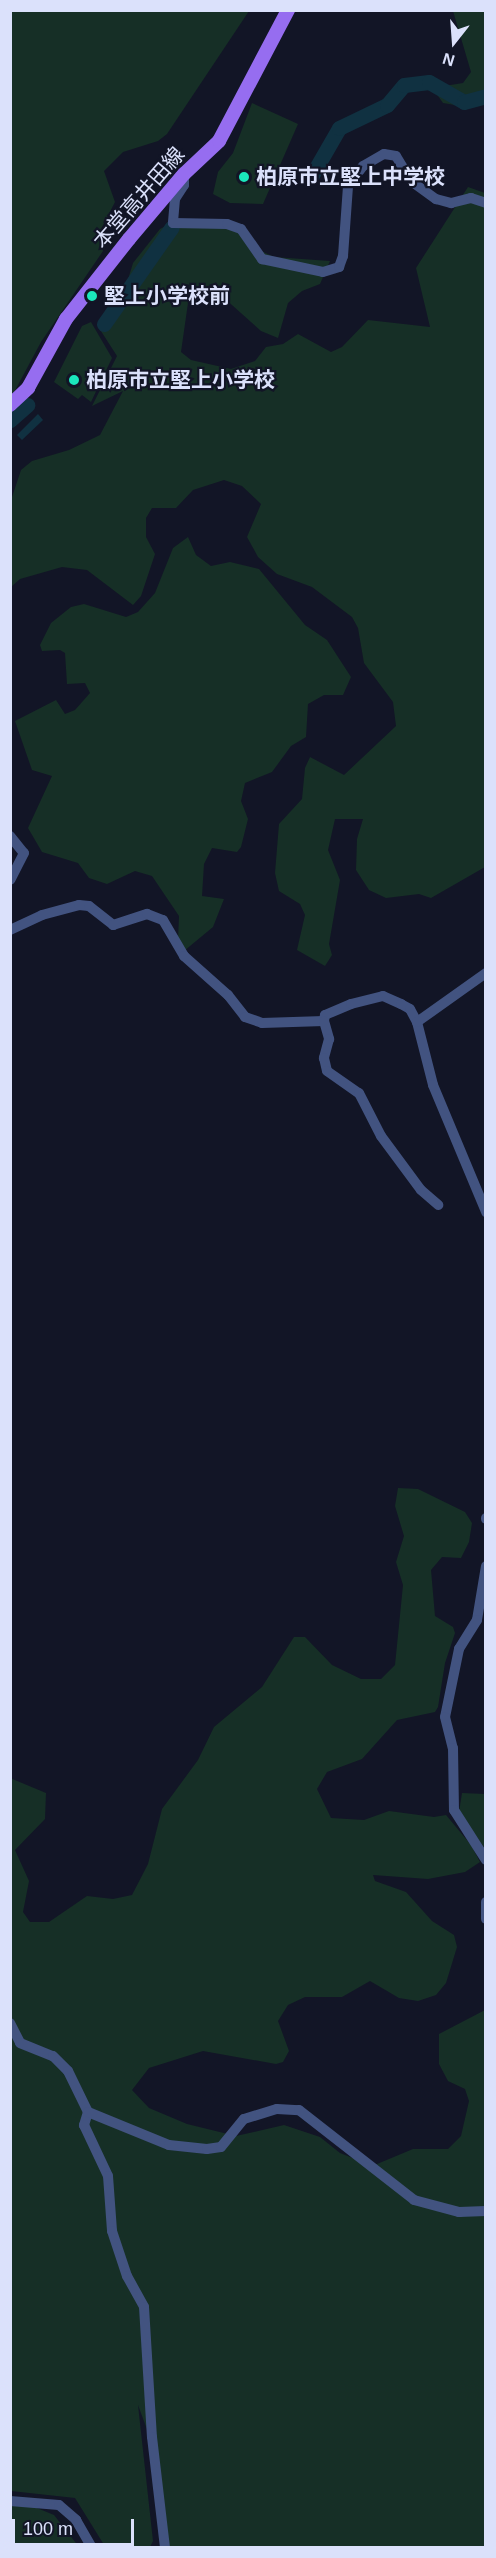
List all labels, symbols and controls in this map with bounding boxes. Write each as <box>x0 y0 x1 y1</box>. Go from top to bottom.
north arrow <box>424 12 484 72</box>
text: N <box>441 50 457 70</box>
street label: 本堂高井田線 <box>88 142 190 254</box>
place label: 柏原市立堅上中学校 <box>256 164 445 190</box>
marker: 柏原市立堅上中学校 <box>237 170 251 184</box>
place label: 堅上小学校前 <box>104 283 230 309</box>
marker: 堅上小学校前 <box>85 289 99 303</box>
place label: 柏原市立堅上小学校 <box>86 367 275 393</box>
marker: 柏原市立堅上小学校 <box>67 373 81 387</box>
scale bar <box>15 2507 136 2545</box>
text: 100 m <box>23 2519 73 2539</box>

